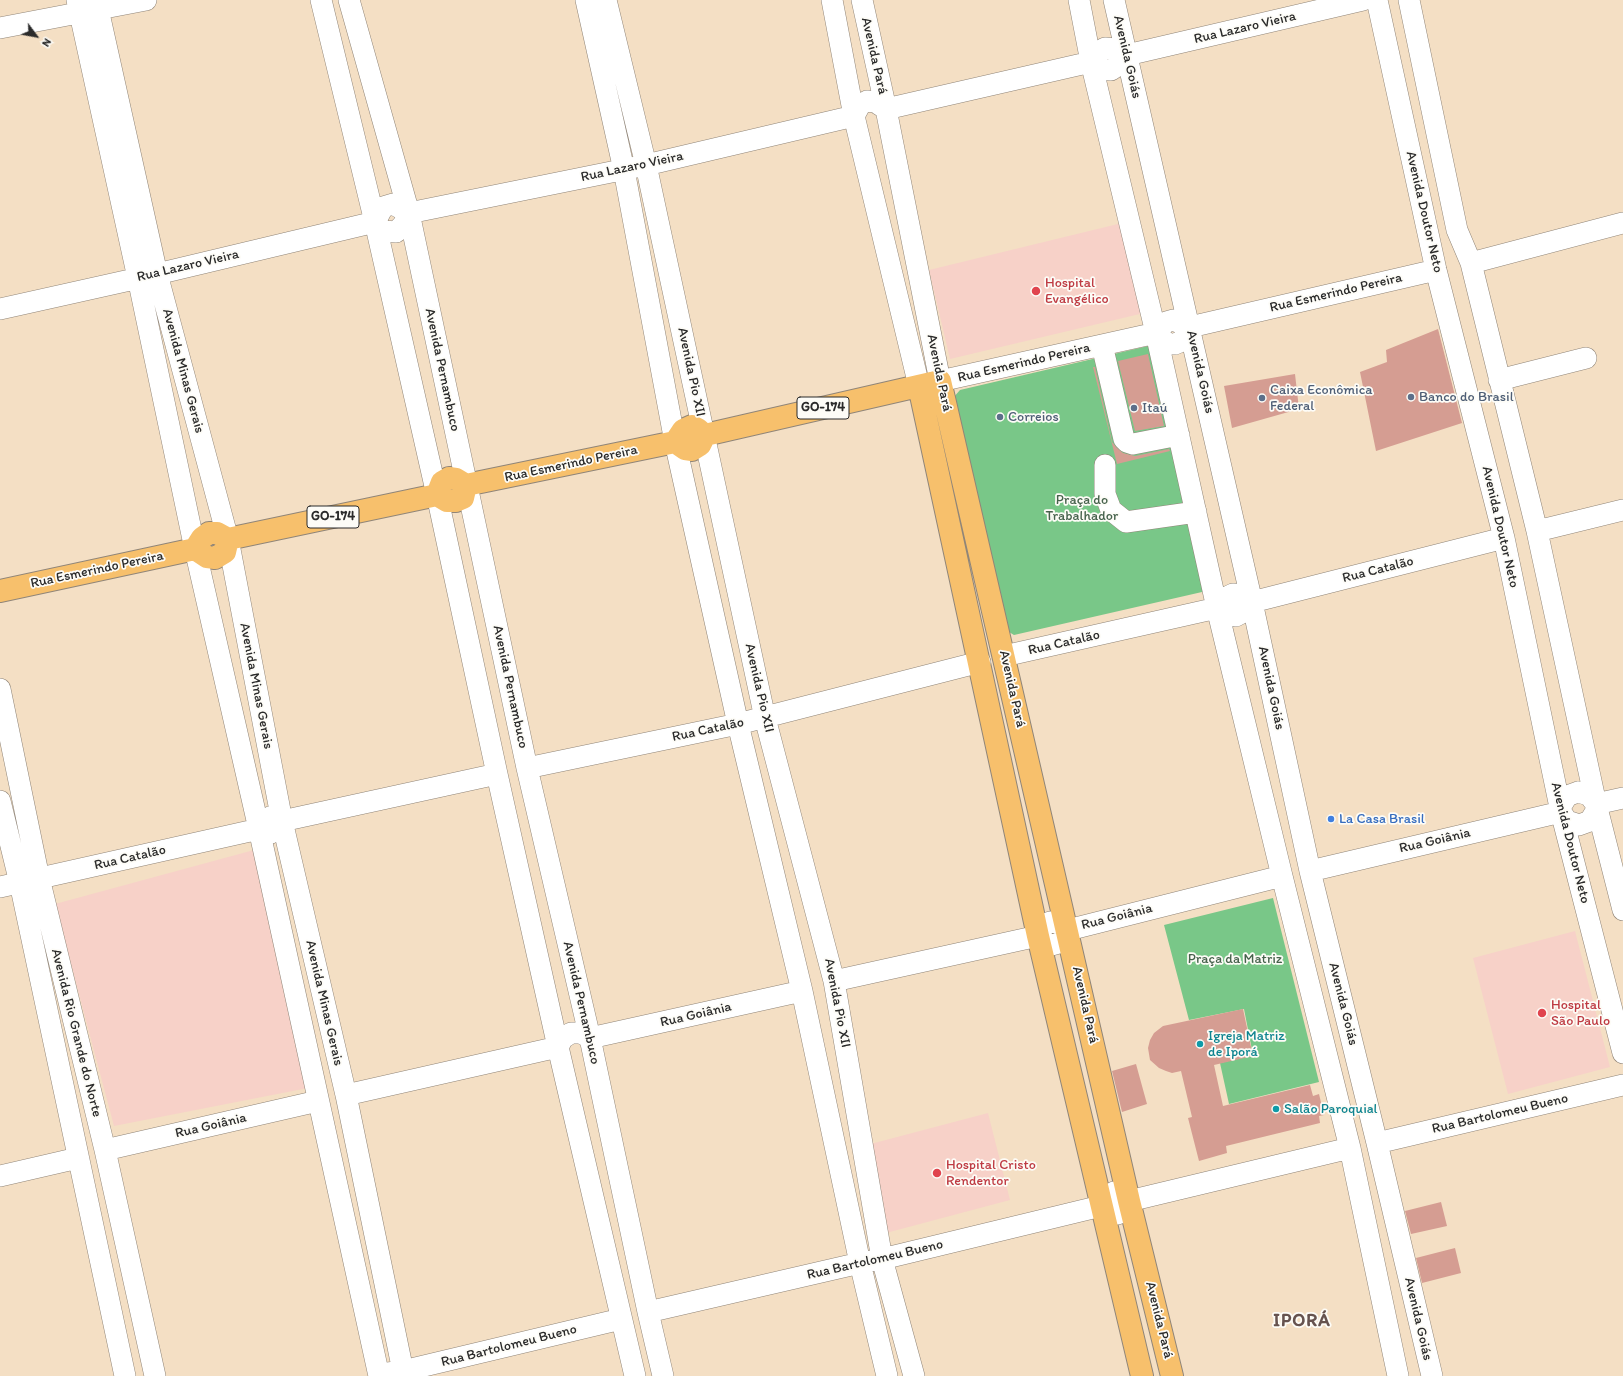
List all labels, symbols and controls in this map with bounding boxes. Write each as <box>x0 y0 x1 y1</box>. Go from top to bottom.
street label: Rua Lazaro Vieira <box>1192 8 1298 48</box>
street label: Avenida Goiás <box>1109 14 1145 100</box>
north arrow <box>16 16 56 56</box>
street label: Avenida Pará <box>857 16 891 96</box>
text: N <box>39 36 54 49</box>
street label: Rua Lazaro Vieira <box>579 148 685 186</box>
street label: Avenida Doutor Neto <box>1402 150 1446 274</box>
street label: Rua Lazaro Vieira <box>135 246 241 286</box>
street label: Rua Esmerindo Pereira <box>1268 270 1404 316</box>
place label: Hospital Evangélico <box>1045 275 1109 308</box>
marker: Hospital Evangélico <box>1030 285 1042 297</box>
street label: Avenida Minas Gerais <box>158 307 208 435</box>
street label: Avenida Pernambuco <box>421 307 463 433</box>
street label: Avenida Pio XII <box>673 326 709 418</box>
street label: Avenida Goiás <box>1182 329 1218 415</box>
street label: Avenida Pará <box>923 333 955 413</box>
street label: Rua Esmerindo Pereira <box>956 340 1092 386</box>
place label: Caixa Econômica Federal <box>1270 382 1373 414</box>
place label: Banco do Brasil <box>1419 389 1514 405</box>
marker: Banco do Brasil <box>1406 392 1416 402</box>
marker: Caixa Econômica Federal <box>1257 393 1267 403</box>
road number: GO-174 <box>797 397 849 419</box>
place label: Itaú <box>1142 400 1168 416</box>
marker: Itaú <box>1129 403 1139 413</box>
place label: Correios <box>1008 409 1059 425</box>
marker: Correios <box>995 412 1005 422</box>
street label: Rua Esmerindo Pereira <box>503 442 639 486</box>
street label: Avenida Doutor Neto <box>1478 465 1522 589</box>
park label: Praça do Trabalhador <box>1046 492 1118 524</box>
road number: GO-174 <box>307 506 359 528</box>
street label: Rua Esmerindo Pereira <box>29 548 165 592</box>
street label: Rua Catalão <box>1341 553 1415 587</box>
street label: Avenida Minas Gerais <box>236 621 276 751</box>
street label: Avenida Pernambuco <box>489 624 531 750</box>
street label: Rua Catalão <box>1027 627 1101 659</box>
street label: Avenida Pio XII <box>741 642 777 734</box>
street label: Avenida Goiás <box>1254 645 1288 731</box>
street label: Avenida Pará <box>995 649 1029 729</box>
street label: Rua Catalão <box>671 714 745 746</box>
street label: Avenida Doutor Neto <box>1547 781 1593 905</box>
place label: La Casa Brasil <box>1339 811 1425 827</box>
marker: La Casa Brasil <box>1326 814 1336 824</box>
street label: Rua Goiânia <box>1398 825 1472 857</box>
street label: Rua Catalão <box>93 842 167 874</box>
street label: Rua Goiânia <box>1080 900 1154 934</box>
street label: Avenida Minas Gerais <box>301 939 347 1067</box>
street label: Avenida Pernambuco <box>559 940 603 1066</box>
street label: Avenida Rio Grande do Norte <box>47 947 105 1119</box>
park label: Praça da Matriz <box>1188 951 1282 967</box>
street label: Avenida Pio XII <box>820 957 854 1049</box>
street label: Avenida Goiás <box>1325 961 1361 1047</box>
street label: Avenida Pará <box>1068 965 1102 1045</box>
place label: Hospital São Paulo <box>1551 997 1610 1030</box>
street label: Rua Goiânia <box>659 999 733 1031</box>
marker: Hospital São Paulo <box>1536 1007 1548 1019</box>
place label: Igreja Matriz de Iporá <box>1208 1028 1285 1060</box>
marker: Igreja Matriz de Iporá <box>1195 1039 1205 1049</box>
street label: Rua Bartolomeu Bueno <box>1430 1090 1570 1138</box>
place label: Salão Paroquial <box>1284 1101 1378 1117</box>
marker: Salão Paroquial <box>1271 1104 1281 1114</box>
street label: Rua Goiânia <box>174 1110 248 1142</box>
place label: Hospital Cristo Rendentor <box>946 1157 1036 1190</box>
marker: Hospital Cristo Rendentor <box>931 1167 943 1179</box>
street label: Rua Bartolomeu Bueno <box>805 1236 945 1284</box>
street label: Avenida Goiás <box>1400 1276 1436 1362</box>
street label: Avenida Pará <box>1141 1280 1177 1360</box>
district label: IPORÁ <box>1273 1310 1331 1332</box>
street label: Rua Bartolomeu Bueno <box>439 1321 579 1371</box>

